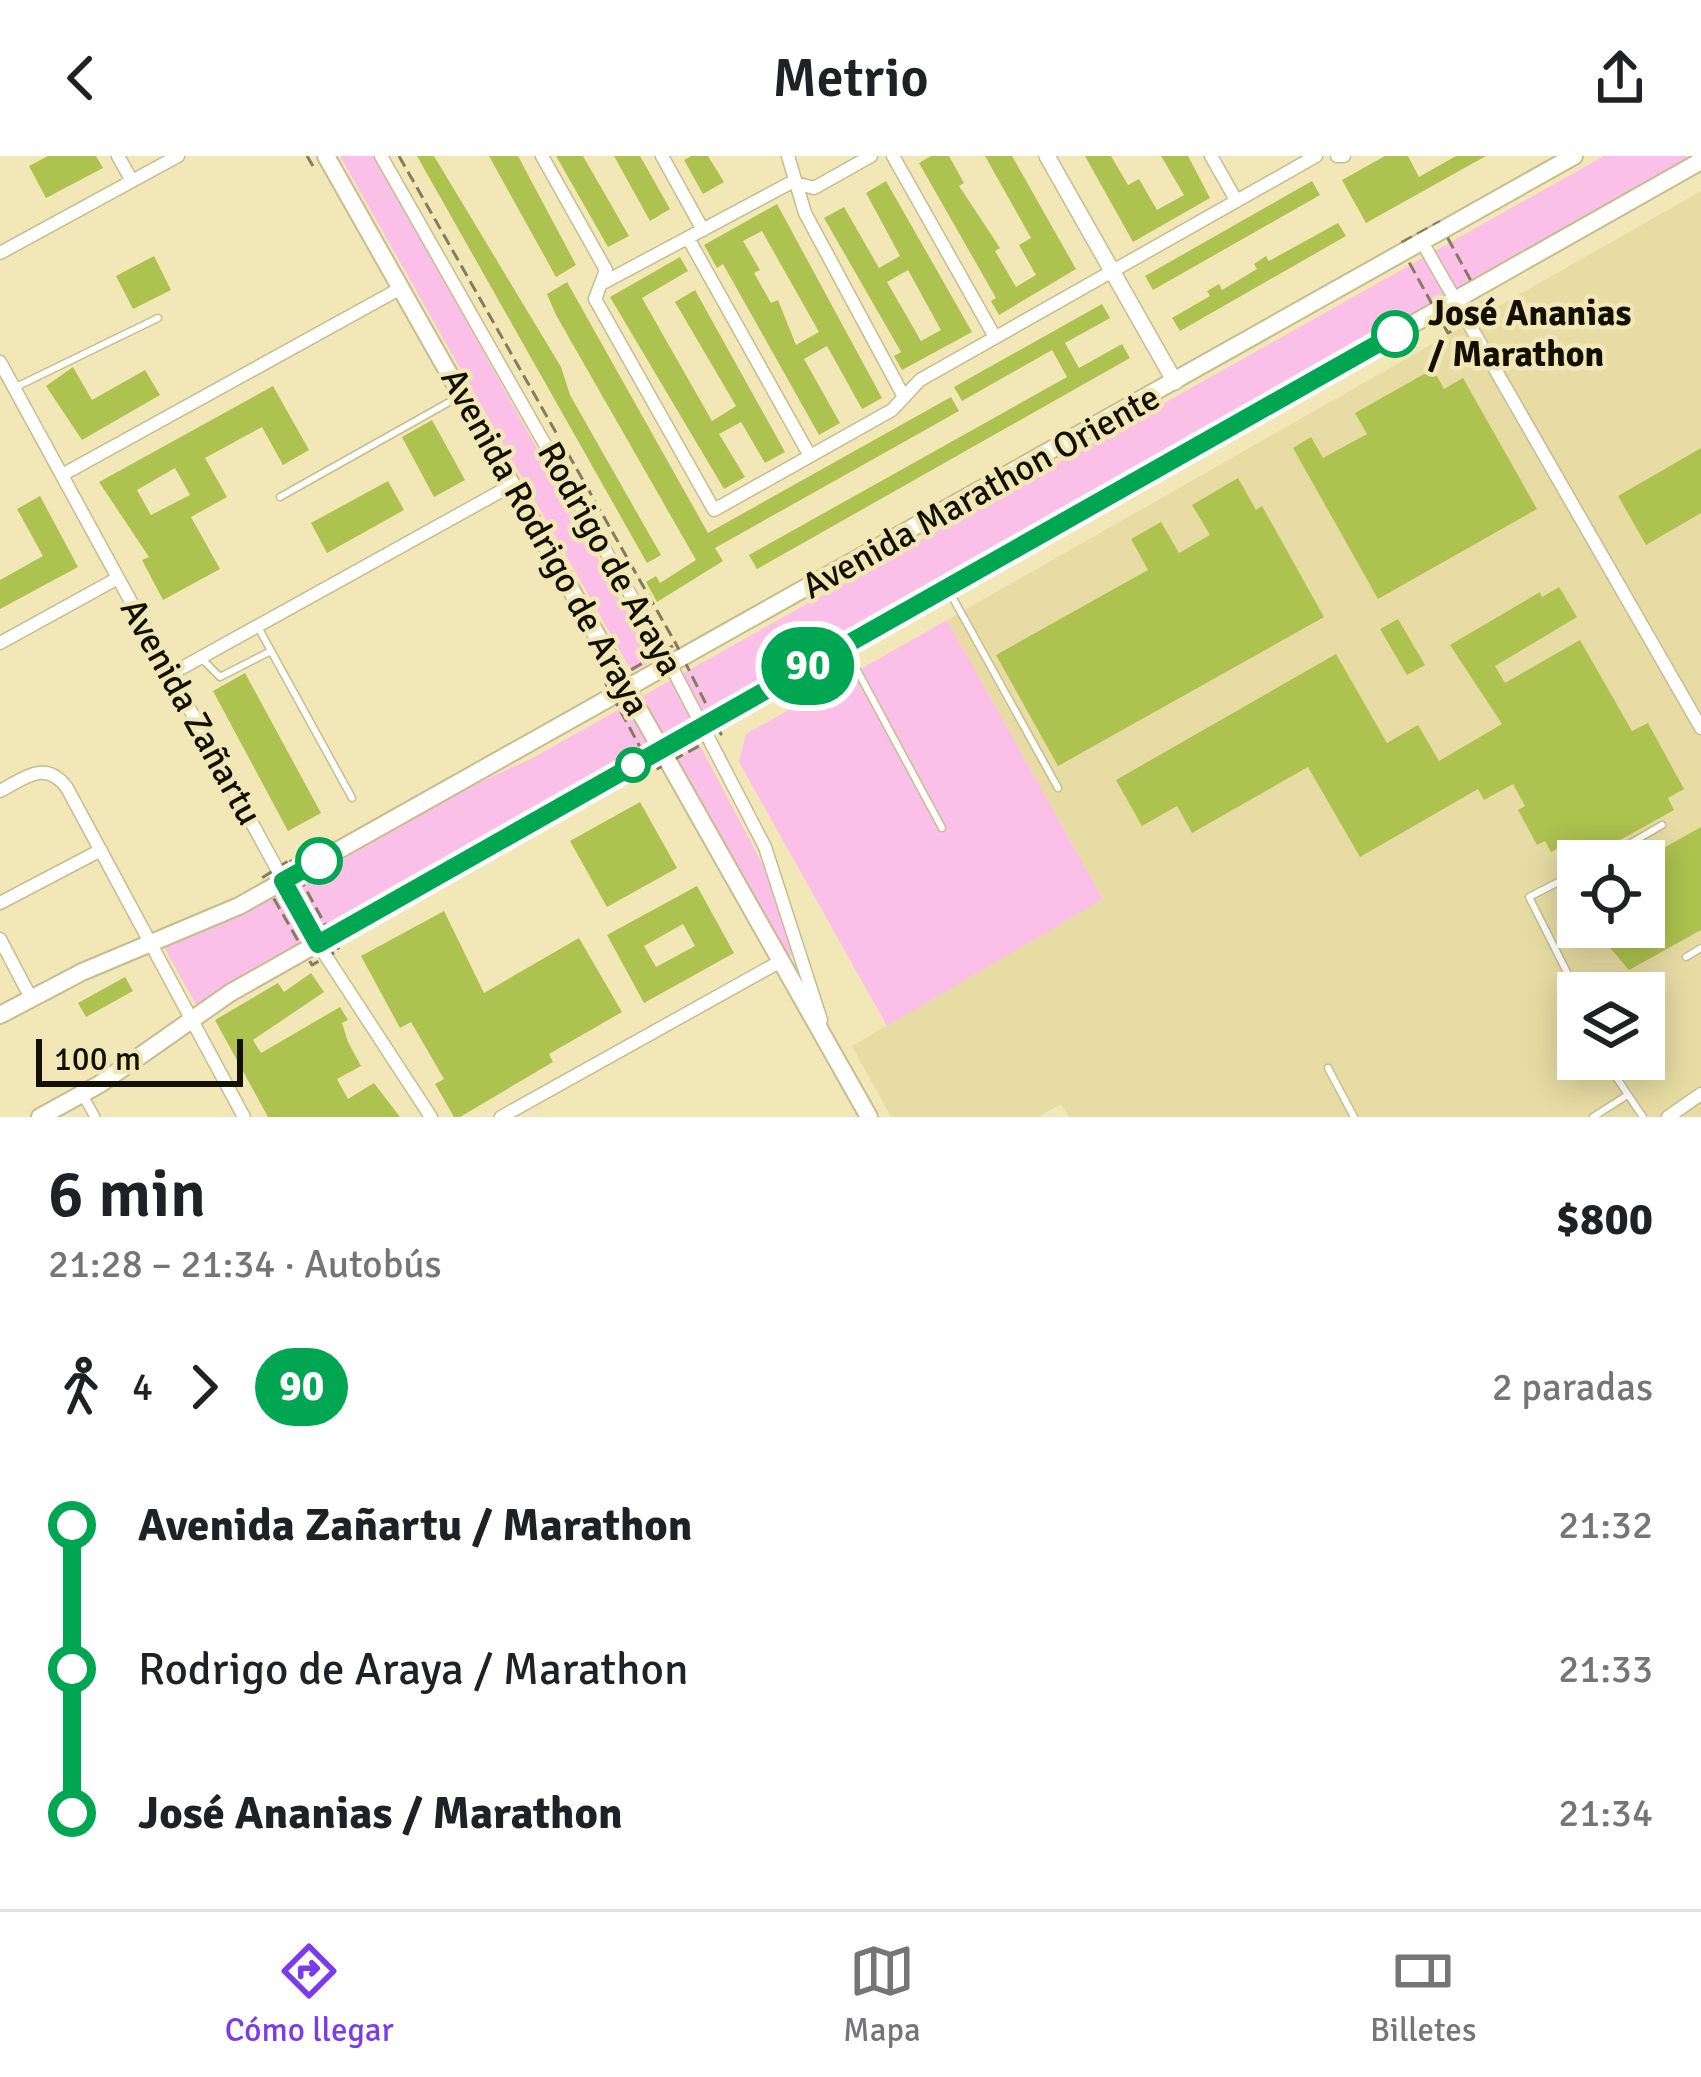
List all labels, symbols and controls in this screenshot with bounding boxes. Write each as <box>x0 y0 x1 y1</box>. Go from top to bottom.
icon: back <box>48 45 114 111</box>
text: Metrio <box>772 45 929 112</box>
icon: share <box>1587 45 1653 111</box>
place label: José Ananias / Marathon <box>1428 291 1632 377</box>
marker: José Ananias / Marathon <box>1373 312 1417 356</box>
street label: Avenida Rodrigo de Araya <box>431 361 659 723</box>
street label: Avenida Marathon Oriente <box>794 375 1168 609</box>
street label: Rodrigo de Araya <box>528 435 692 683</box>
street label: Avenida Zañartu <box>110 591 272 833</box>
line badge: 90 <box>754 627 862 705</box>
text: 90 <box>785 640 831 691</box>
unlabelled marker <box>617 749 649 781</box>
unlabelled marker <box>297 839 341 883</box>
map controls <box>1557 840 1665 1080</box>
button: locate <box>1557 840 1665 948</box>
button: layers <box>1557 972 1665 1080</box>
scale bar <box>36 1033 243 1086</box>
text: 100 m <box>54 1039 141 1080</box>
text: 6 min <box>48 1154 206 1235</box>
text: $800 <box>1556 1192 1653 1247</box>
text: 21:28 – 21:34 · Autobús <box>48 1240 442 1288</box>
icon: walk <box>48 1354 114 1420</box>
icon: forward <box>171 1354 237 1420</box>
text: 90 <box>279 1361 324 1412</box>
text: 4 <box>132 1363 153 1411</box>
text: 2 paradas <box>1492 1363 1653 1411</box>
text: Avenida Zañartu / Marathon <box>138 1498 692 1553</box>
text: 21:32 <box>1558 1501 1653 1549</box>
text: Rodrigo de Araya / Marathon <box>138 1642 689 1697</box>
text: 21:33 <box>1558 1645 1653 1693</box>
text: José Ananias / Marathon <box>138 1786 623 1841</box>
text: 21:34 <box>1558 1789 1653 1837</box>
tab: Cómo llegar <box>225 1938 394 2051</box>
tab: Mapa <box>843 1938 921 2051</box>
tab: Billetes <box>1370 1938 1476 2051</box>

